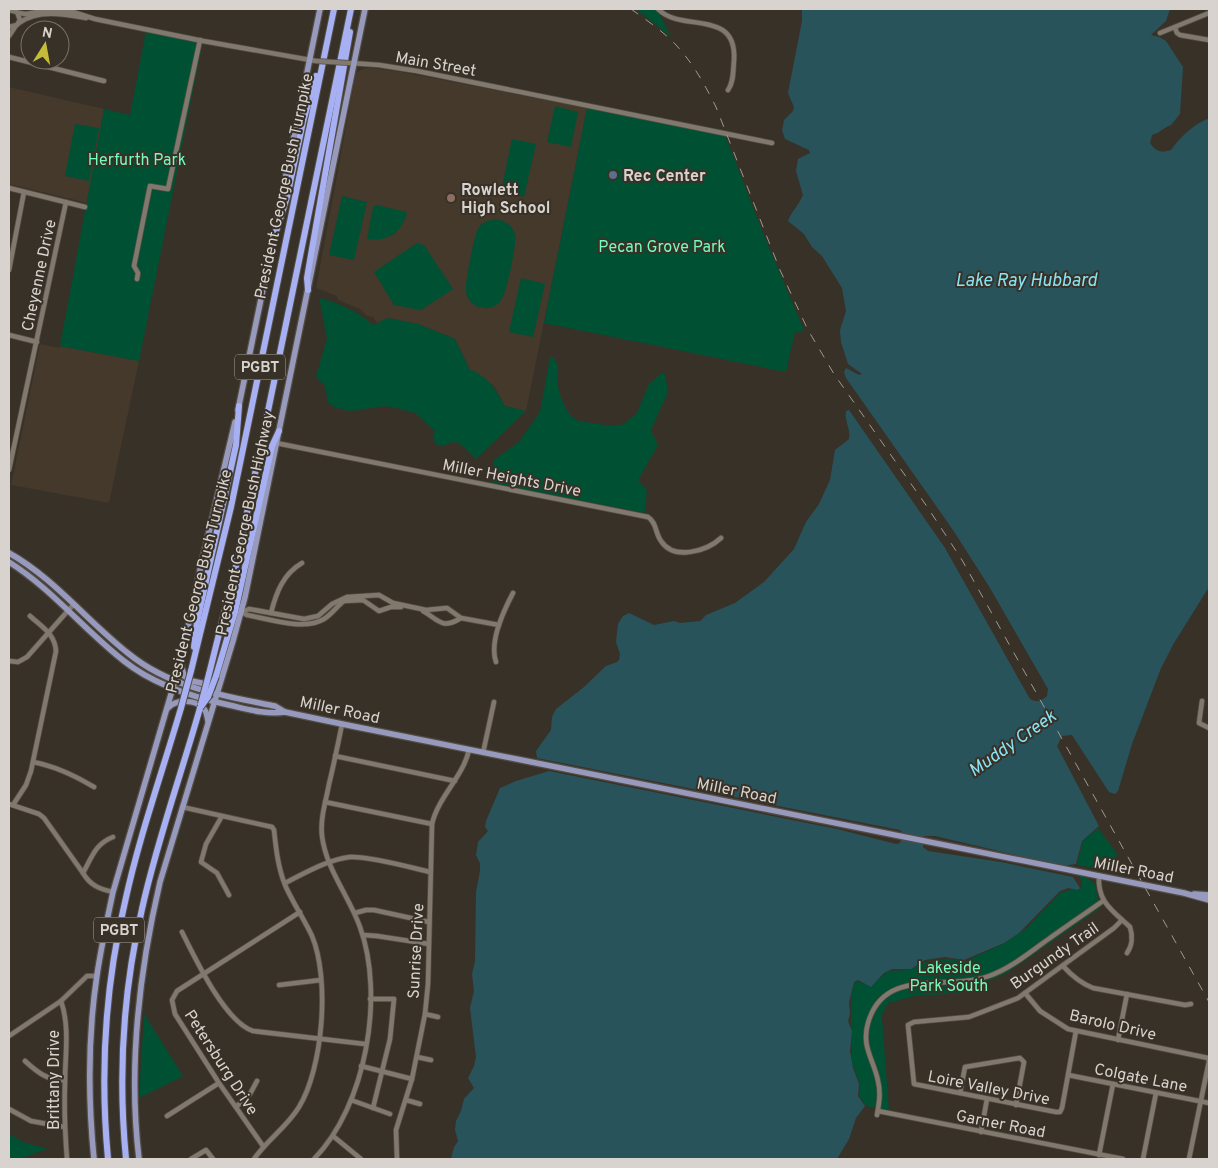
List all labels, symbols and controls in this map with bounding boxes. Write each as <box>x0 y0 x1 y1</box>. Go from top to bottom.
north arrow <box>20 20 70 70</box>
text: N <box>41 24 54 43</box>
street label: Main Street <box>394 48 478 82</box>
street label: President George Bush Turnpike <box>251 72 319 301</box>
park label: Herfurth Park <box>88 151 186 171</box>
place label: Rec Center <box>623 167 706 187</box>
marker: Rec Center <box>607 169 619 181</box>
place label: Rowlett High School <box>461 181 550 219</box>
marker: Rowlett High School <box>445 192 457 204</box>
street label: Cheyenne Drive <box>18 218 62 333</box>
park label: Pecan Grove Park <box>598 238 726 258</box>
water label: Lake Ray Hubbard <box>955 270 1098 293</box>
road number: PGBT <box>235 354 285 380</box>
street label: President George Bush Highway <box>212 409 280 638</box>
street label: Miller Heights Drive <box>441 456 583 502</box>
street label: President George Bush Turnpike <box>162 467 237 696</box>
street label: Miller Road <box>298 693 381 729</box>
water label: Muddy Creek <box>965 705 1062 783</box>
street label: Miller Road <box>695 774 778 810</box>
street label: Miller Road <box>1092 853 1175 889</box>
street label: Sunrise Drive <box>405 903 429 999</box>
road number: PGBT <box>94 918 144 942</box>
street label: Burgundy Trail <box>1007 919 1103 995</box>
park label: Lakeside Park South <box>910 959 988 997</box>
street label: Barolo Drive <box>1067 1006 1158 1046</box>
street label: Petersburg Drive <box>179 1007 262 1119</box>
street label: Brittany Drive <box>45 1030 65 1130</box>
street label: Colgate Lane <box>1092 1060 1189 1098</box>
street label: Loire Valley Drive <box>926 1067 1051 1111</box>
street label: Garner Road <box>954 1106 1047 1143</box>

